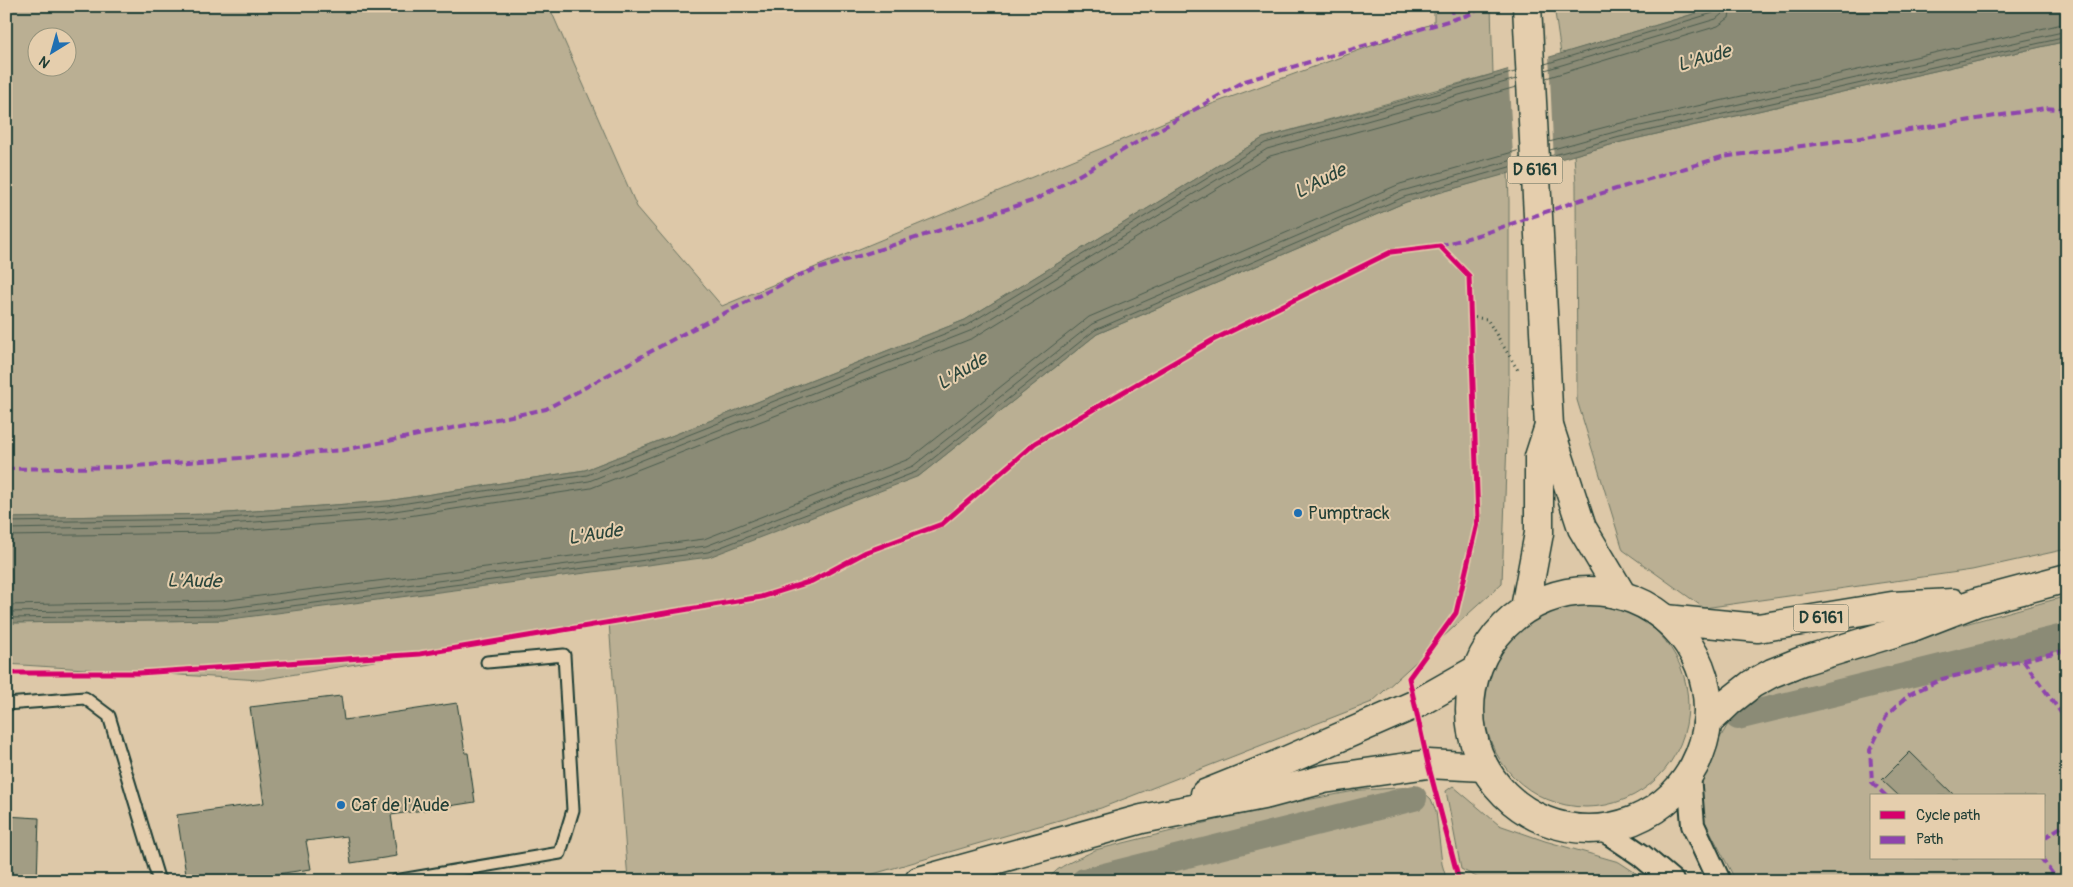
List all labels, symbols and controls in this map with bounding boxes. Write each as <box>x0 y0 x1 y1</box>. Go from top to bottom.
north arrow <box>28 28 78 78</box>
water label: L'Aude <box>1675 39 1735 77</box>
text: N <box>36 52 53 72</box>
road number: D 6161 <box>1508 156 1562 184</box>
water label: L'Aude <box>1290 157 1351 204</box>
water label: L'Aude <box>932 346 993 395</box>
place label: Pumptrack <box>1308 502 1390 525</box>
marker: Pumptrack <box>1292 507 1304 519</box>
water label: L'Aude <box>566 518 625 550</box>
water label: L'Aude <box>167 569 223 594</box>
road number: D 6161 <box>1794 604 1848 632</box>
place label: Caf de l'Aude <box>351 794 449 817</box>
legend <box>1870 794 2046 860</box>
marker: Caf de l'Aude <box>335 799 347 811</box>
text: Cycle path <box>1916 806 1980 825</box>
text: Path <box>1916 830 1943 849</box>

